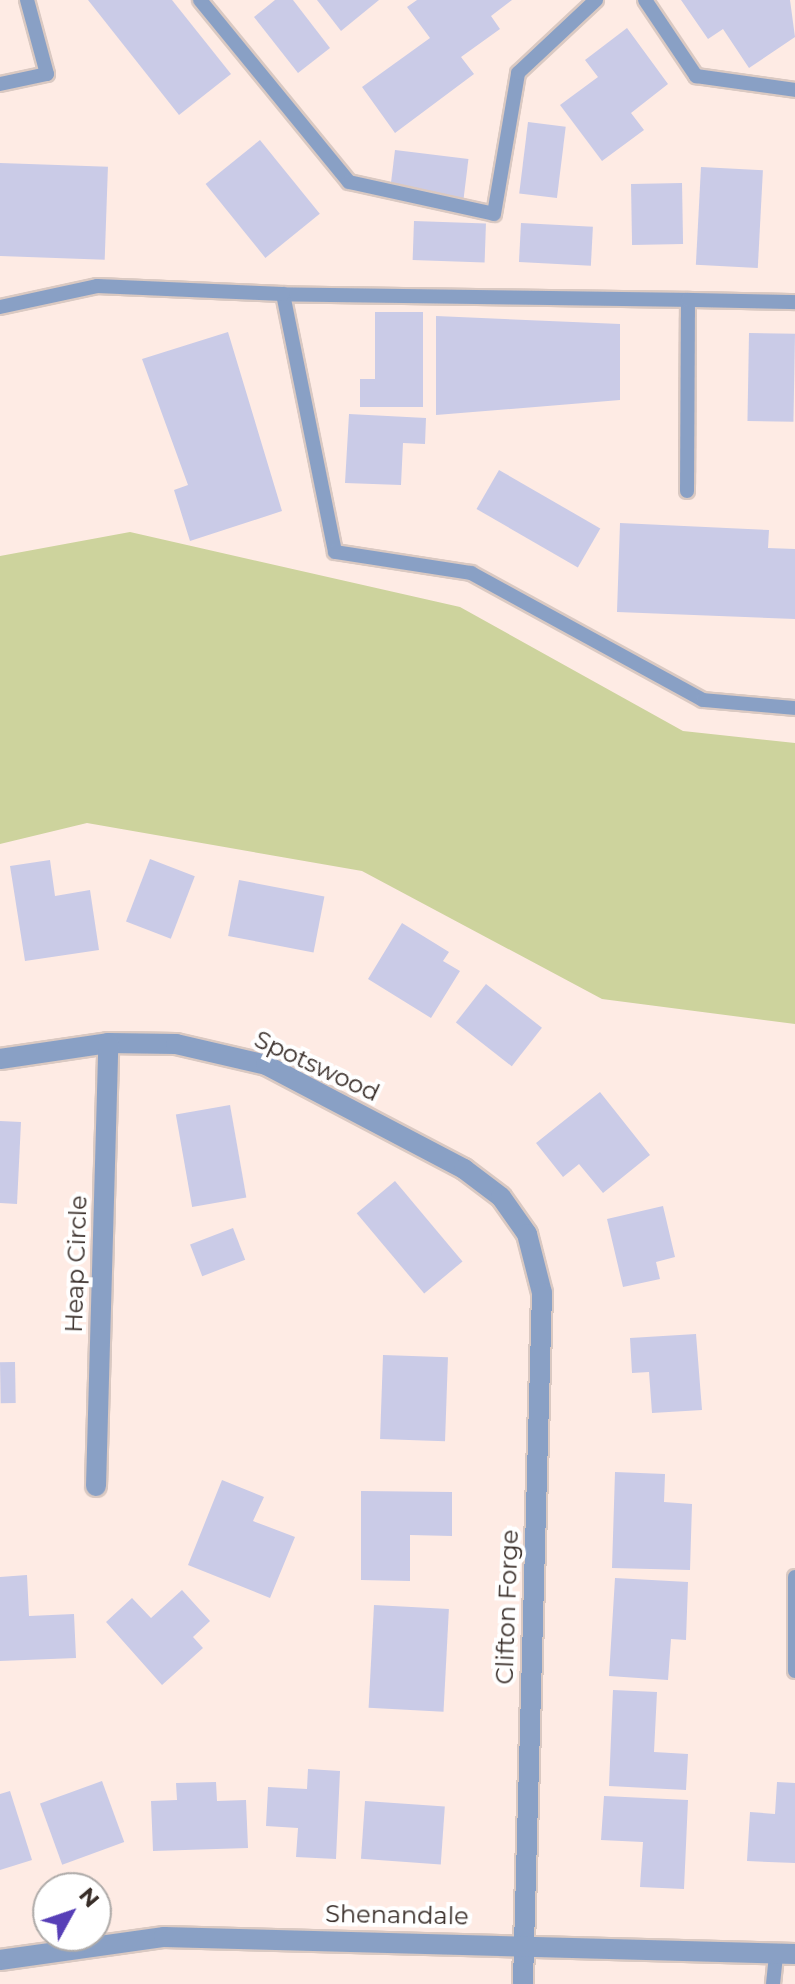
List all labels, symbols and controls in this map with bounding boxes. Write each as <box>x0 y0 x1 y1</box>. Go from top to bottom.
street label: Spotswood <box>250 1025 384 1107</box>
street label: Heap Circle <box>59 1195 93 1333</box>
street label: Clifton Forge <box>490 1529 524 1685</box>
north arrow <box>32 1872 112 1952</box>
text: N <box>73 1882 105 1913</box>
street label: Shenandale <box>325 1899 469 1931</box>

